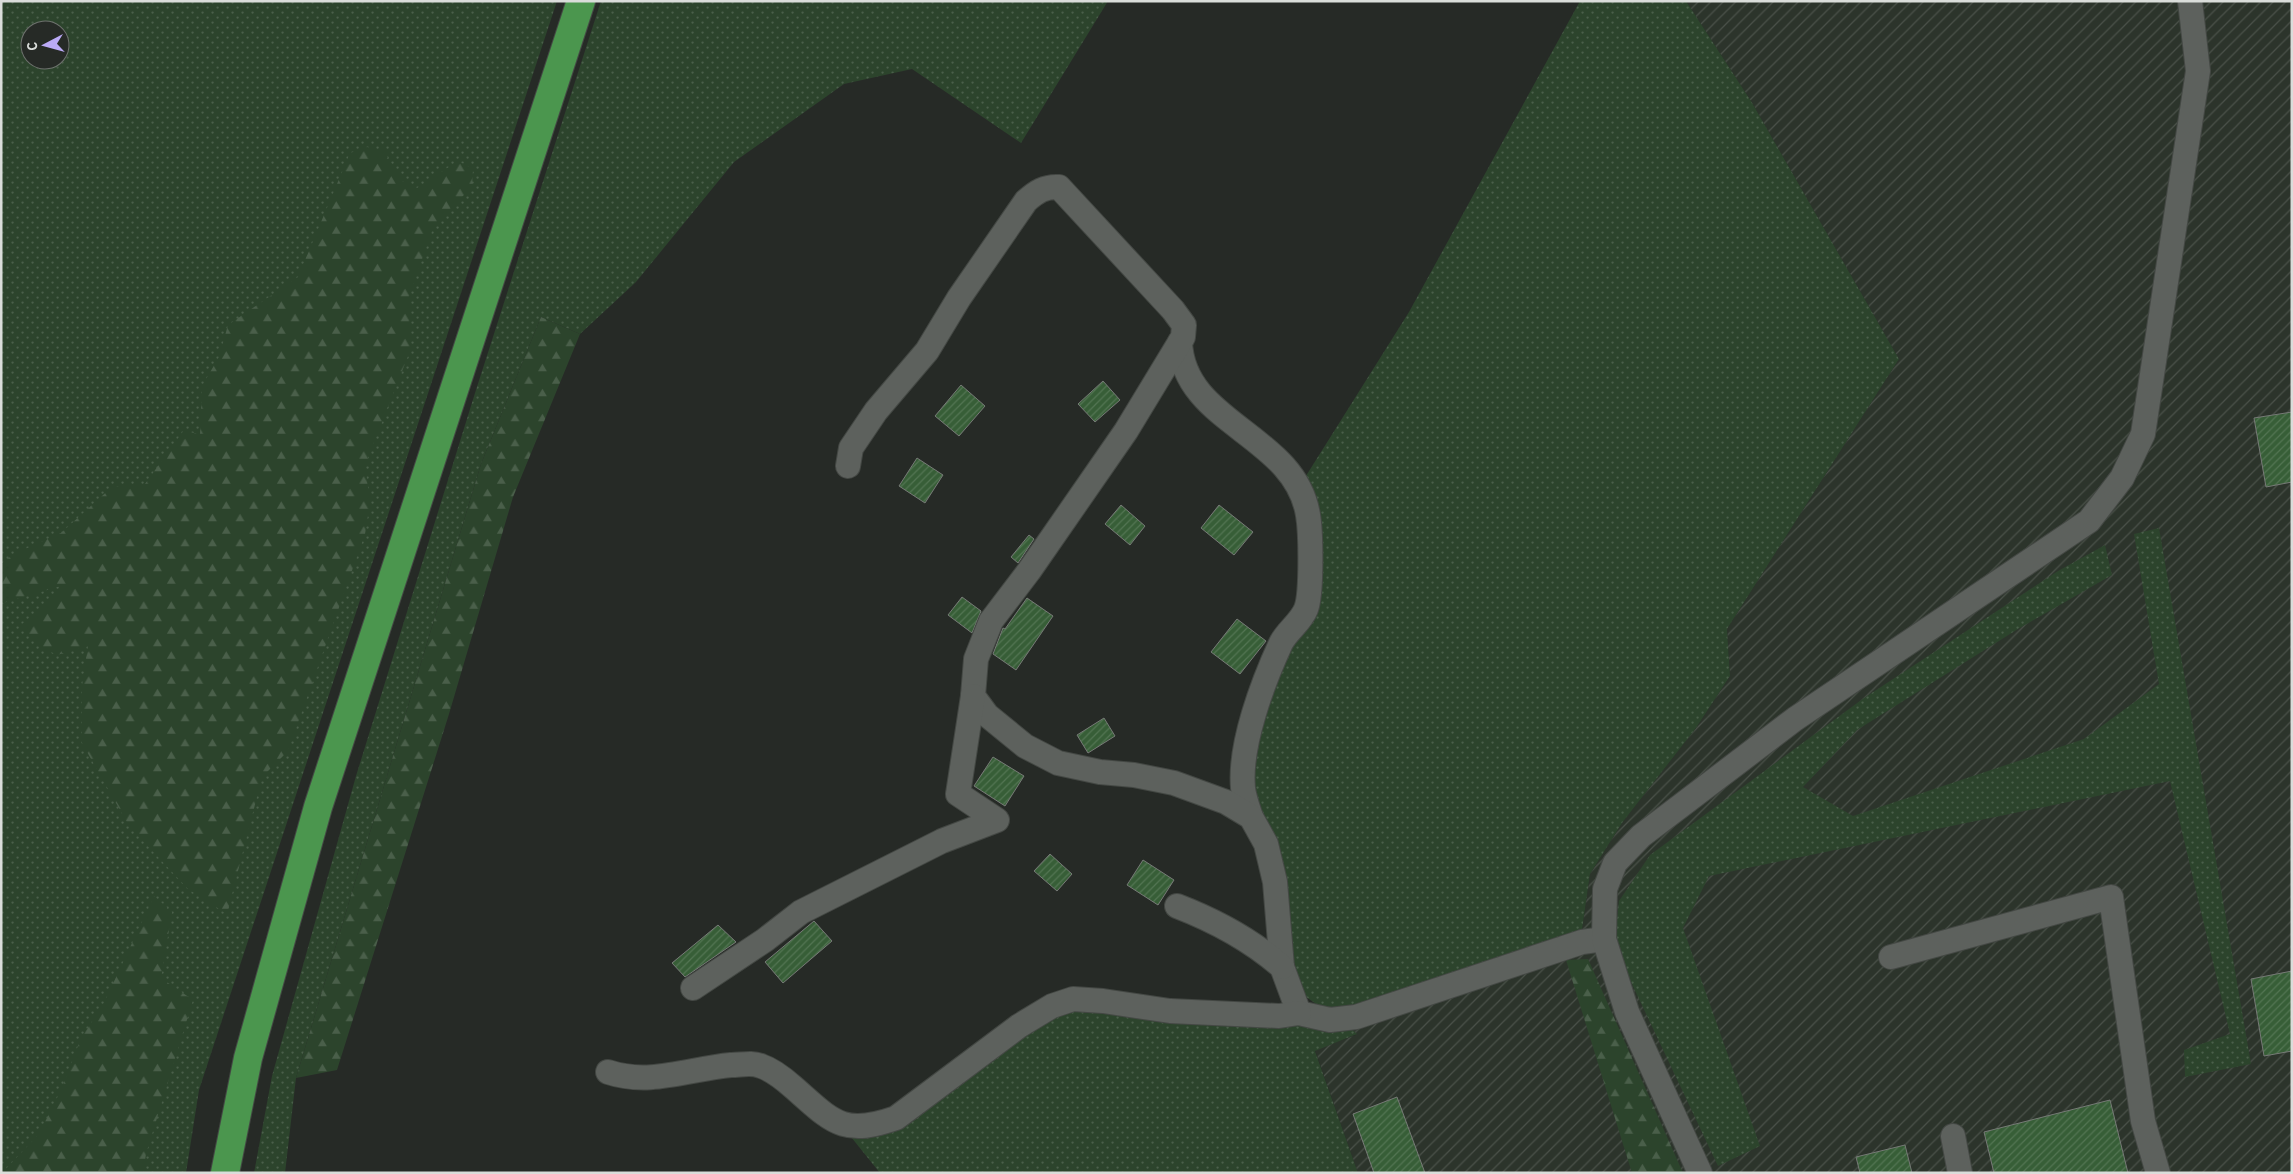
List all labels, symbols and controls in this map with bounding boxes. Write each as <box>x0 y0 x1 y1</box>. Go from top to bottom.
north arrow <box>20 20 70 70</box>
text: С <box>25 41 42 52</box>

